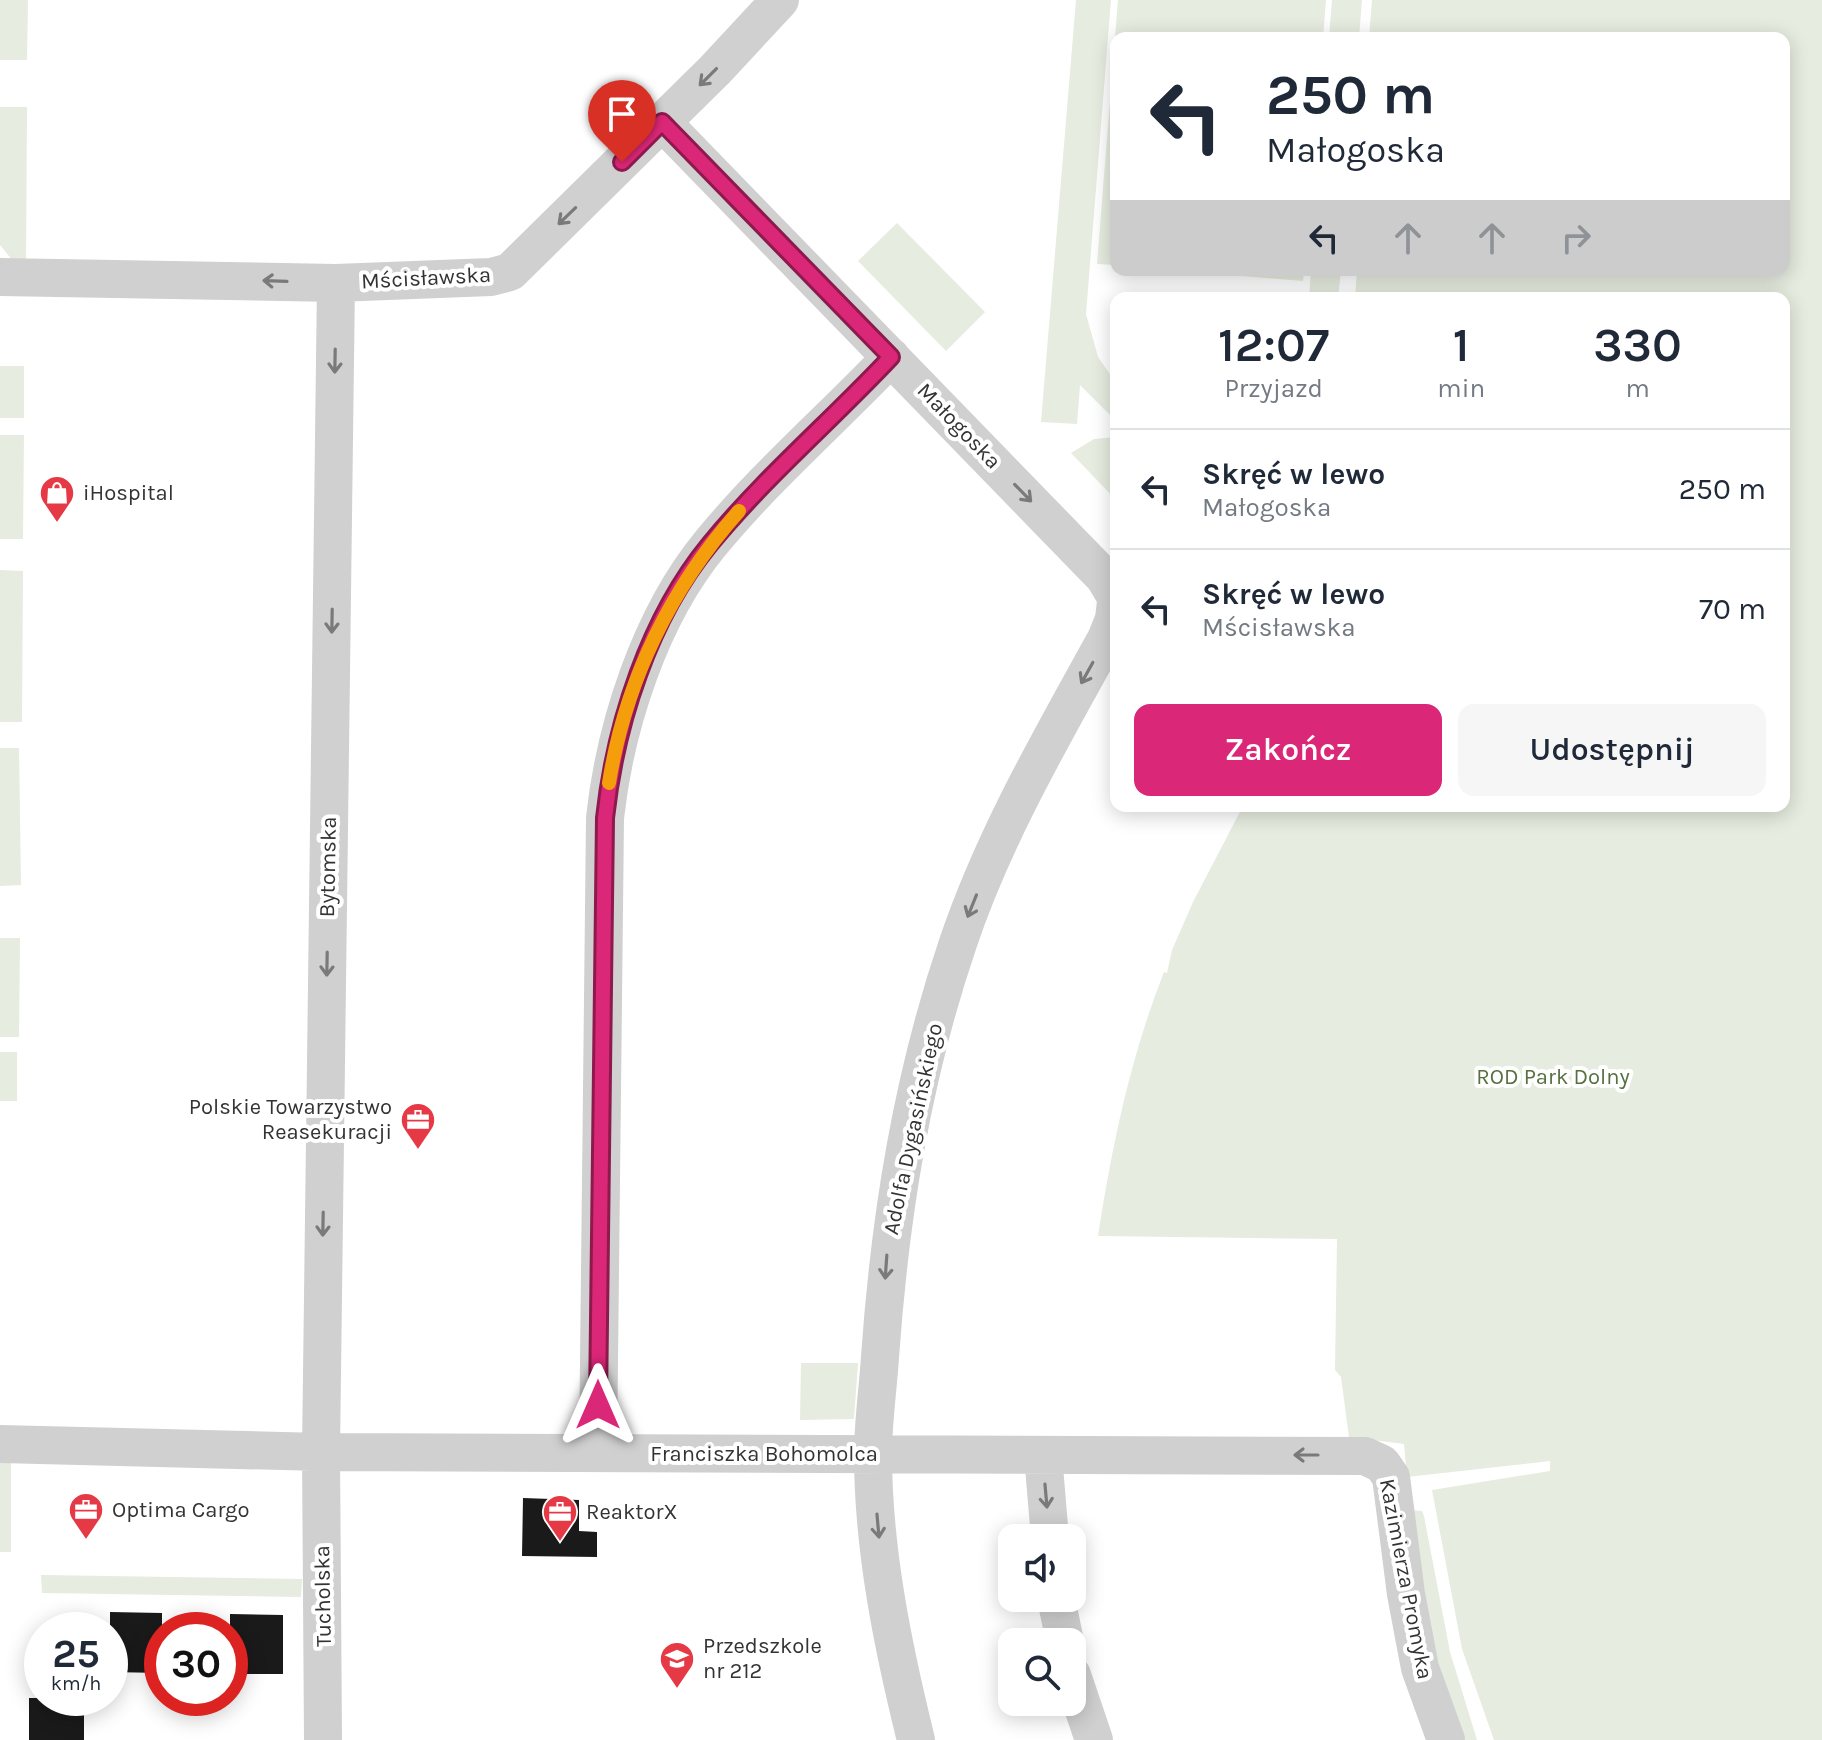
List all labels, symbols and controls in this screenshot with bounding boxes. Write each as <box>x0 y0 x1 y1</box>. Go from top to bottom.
text: 250 m <box>1266 62 1435 127</box>
icon: left <box>1134 64 1238 168</box>
one-way arrow <box>699 67 718 86</box>
pin <box>588 80 656 162</box>
icon: arrive <box>600 92 644 136</box>
text: Małogoska <box>1266 129 1445 171</box>
one-way arrow <box>557 207 577 226</box>
icon: left <box>1302 216 1346 260</box>
icon: ahead <box>1386 216 1430 260</box>
icon: ahead <box>1470 216 1514 260</box>
icon: right <box>1554 216 1598 260</box>
street label: Mścisławska <box>360 262 492 294</box>
one-way arrow <box>262 273 289 288</box>
text: 12:07 <box>1218 317 1329 373</box>
text: 1 <box>1453 317 1470 373</box>
text: 330 <box>1593 317 1682 373</box>
one-way arrow <box>327 347 343 374</box>
text: Przyjazd <box>1224 373 1323 404</box>
text: min <box>1437 373 1485 404</box>
text: m <box>1625 373 1650 404</box>
street label: Małogoska <box>912 378 1006 474</box>
text: Skręć w lewo <box>1202 456 1385 492</box>
icon: left <box>1134 467 1178 511</box>
text: 250 m <box>1679 471 1766 507</box>
shop icon: iHospital <box>38 474 76 524</box>
place label: iHospital <box>83 480 174 506</box>
one-way arrow <box>1013 483 1032 502</box>
text: Małogoska <box>1202 492 1331 523</box>
text: Skręć w lewo <box>1202 576 1385 612</box>
icon: left <box>1134 587 1178 631</box>
text: 70 m <box>1699 591 1766 627</box>
one-way arrow <box>324 607 339 634</box>
text: Mścisławska <box>1202 612 1356 643</box>
one-way arrow <box>1079 661 1095 684</box>
button: Zakończ <box>1134 704 1442 796</box>
button: Udostępnij <box>1458 704 1766 796</box>
street label: Bytomska <box>314 816 342 918</box>
one-way arrow <box>964 893 979 918</box>
one-way arrow <box>319 950 335 977</box>
street label: Adolfa Dygasińskiego <box>878 1021 948 1237</box>
park label: ROD Park Dolny <box>1476 1064 1630 1090</box>
place label: Polskie Towarzystwo Reasekuracji <box>189 1094 392 1145</box>
office icon: Polskie Towarzystwo Reasekuracji <box>399 1101 437 1151</box>
one-way arrow <box>316 1210 331 1237</box>
one-way arrow <box>878 1253 893 1280</box>
position arrow <box>556 1363 640 1447</box>
street label: Franciszka Bohomolca <box>650 1441 878 1467</box>
one-way arrow <box>1293 1447 1320 1463</box>
street label: Kazimierza Promyka <box>1374 1476 1438 1682</box>
one-way arrow <box>1039 1482 1054 1509</box>
office icon: Optima Cargo <box>67 1491 105 1541</box>
office icon: ReaktorX <box>541 1493 579 1543</box>
place label: Optima Cargo <box>112 1497 249 1523</box>
place label: ReaktorX <box>586 1499 678 1525</box>
one-way arrow <box>871 1512 886 1539</box>
map controls <box>998 1524 1086 1716</box>
button: sound <box>998 1524 1086 1612</box>
street label: Tucholska <box>309 1545 337 1647</box>
speed limit sign: 30 <box>144 1612 248 1716</box>
button: search <box>998 1628 1086 1716</box>
text: 25 <box>52 1630 100 1677</box>
place label: Przedszkole nr 212 <box>703 1633 822 1684</box>
school or university icon: Przedszkole nr 212 <box>658 1640 696 1690</box>
text: km/h <box>51 1672 101 1695</box>

